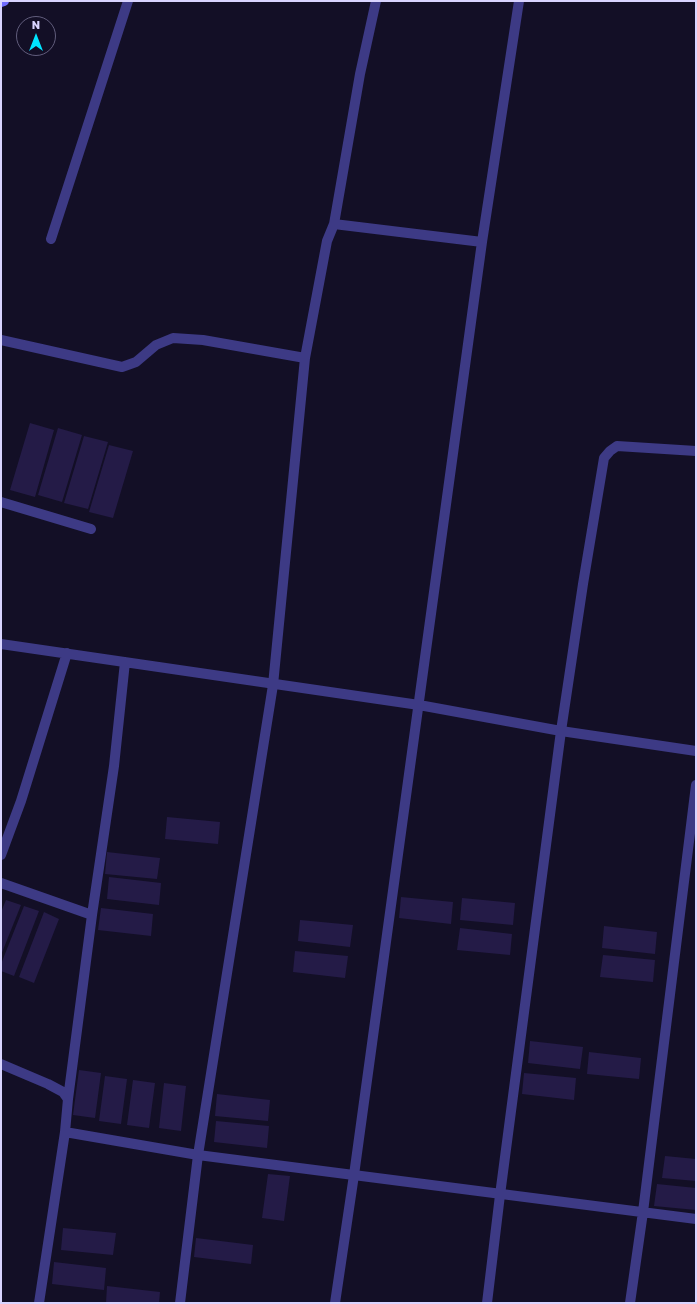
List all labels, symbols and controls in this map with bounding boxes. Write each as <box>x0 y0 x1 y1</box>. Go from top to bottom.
north arrow <box>16 16 56 56</box>
text: N <box>32 18 40 31</box>

